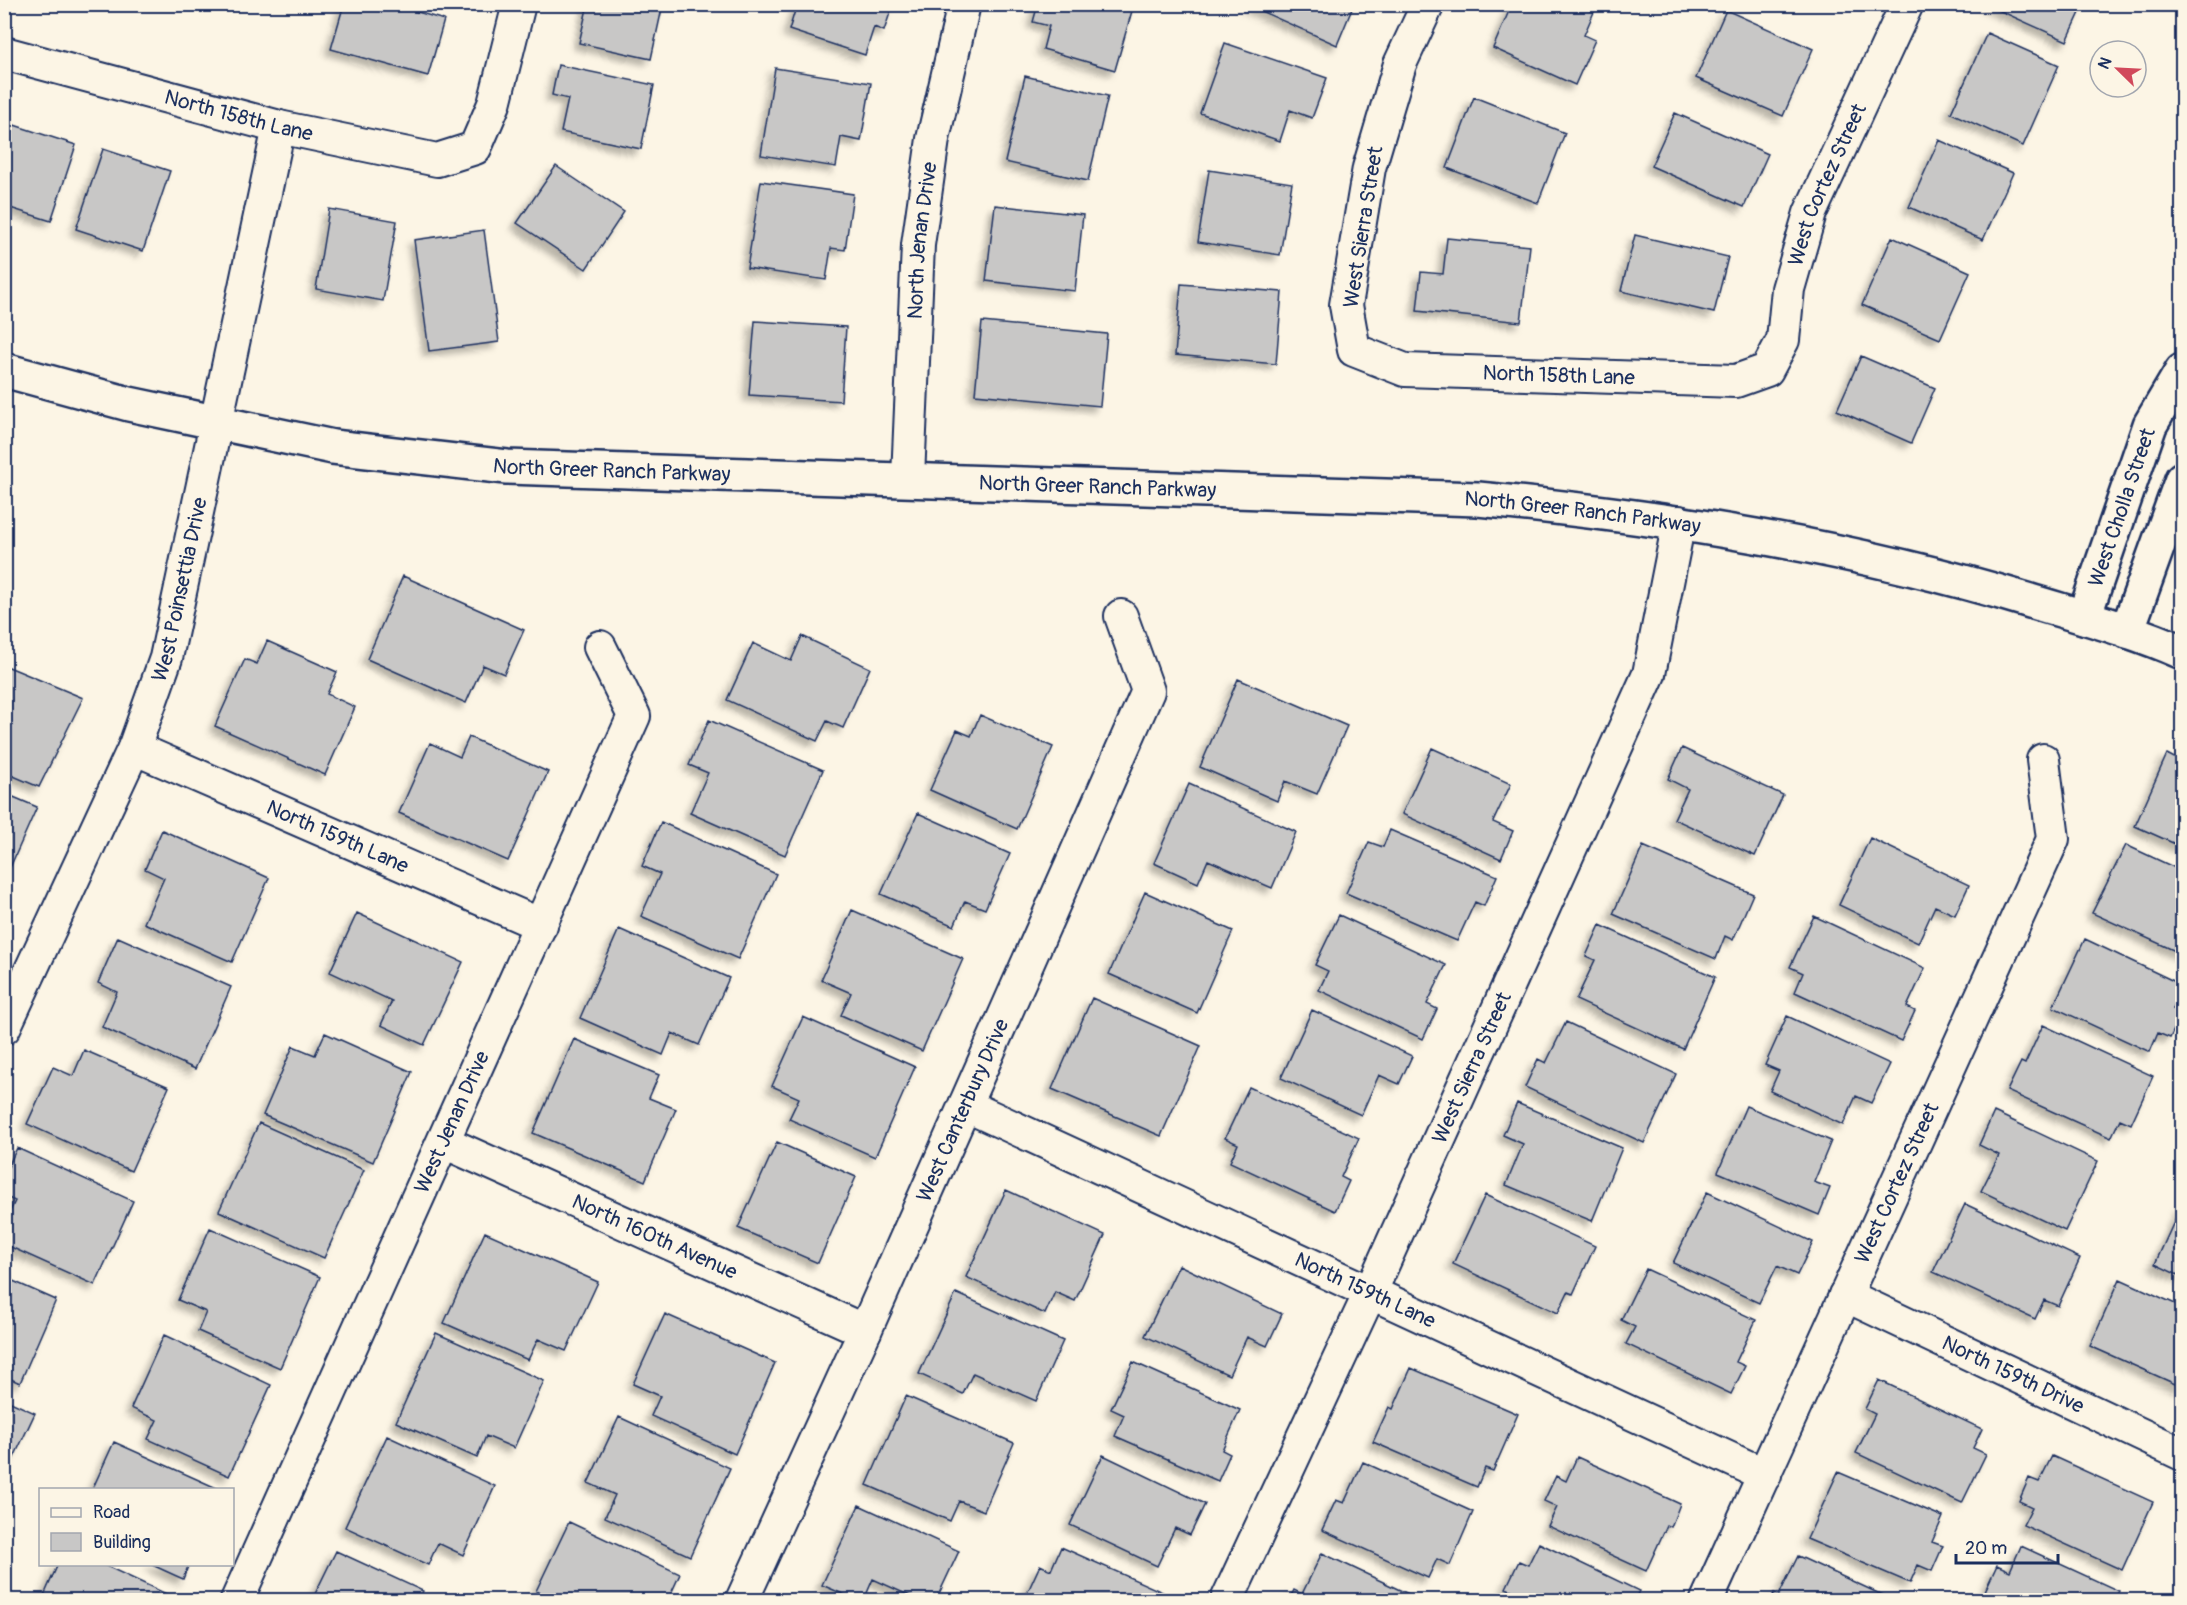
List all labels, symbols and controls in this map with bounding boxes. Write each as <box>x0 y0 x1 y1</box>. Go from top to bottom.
north arrow <box>2088 39 2148 99</box>
text: N <box>2094 54 2117 72</box>
street label: North 158th Lane <box>162 84 316 148</box>
street label: West Cortez Street <box>1782 99 1873 269</box>
street label: West Sierra Street <box>1337 144 1390 310</box>
street label: North Jenan Drive <box>902 159 944 320</box>
street label: North 158th Lane <box>1482 360 1636 392</box>
street label: West Cholla Street <box>2082 424 2162 590</box>
street label: North Greer Ranch Parkway <box>491 452 731 488</box>
street label: North Greer Ranch Parkway <box>978 470 1217 504</box>
street label: North Greer Ranch Parkway <box>1464 486 1702 541</box>
street label: West Poinsettia Drive <box>146 494 214 686</box>
street label: North 159th Lane <box>262 794 413 880</box>
street label: West Sierra Street <box>1426 987 1518 1148</box>
street label: West Canterbury Drive <box>911 1014 1016 1206</box>
street label: West Jenan Drive <box>408 1046 496 1198</box>
street label: West Cortez Street <box>1849 1098 1945 1268</box>
street label: North 160th Avenue <box>568 1188 742 1286</box>
street label: North 159th Lane <box>1290 1246 1440 1335</box>
street label: North 159th Drive <box>1938 1330 2089 1420</box>
legend <box>39 1488 234 1566</box>
text: Road <box>93 1501 130 1524</box>
scale bar <box>1956 1527 2058 1565</box>
text: Building <box>93 1531 151 1554</box>
text: 20 m <box>1965 1537 2007 1560</box>

